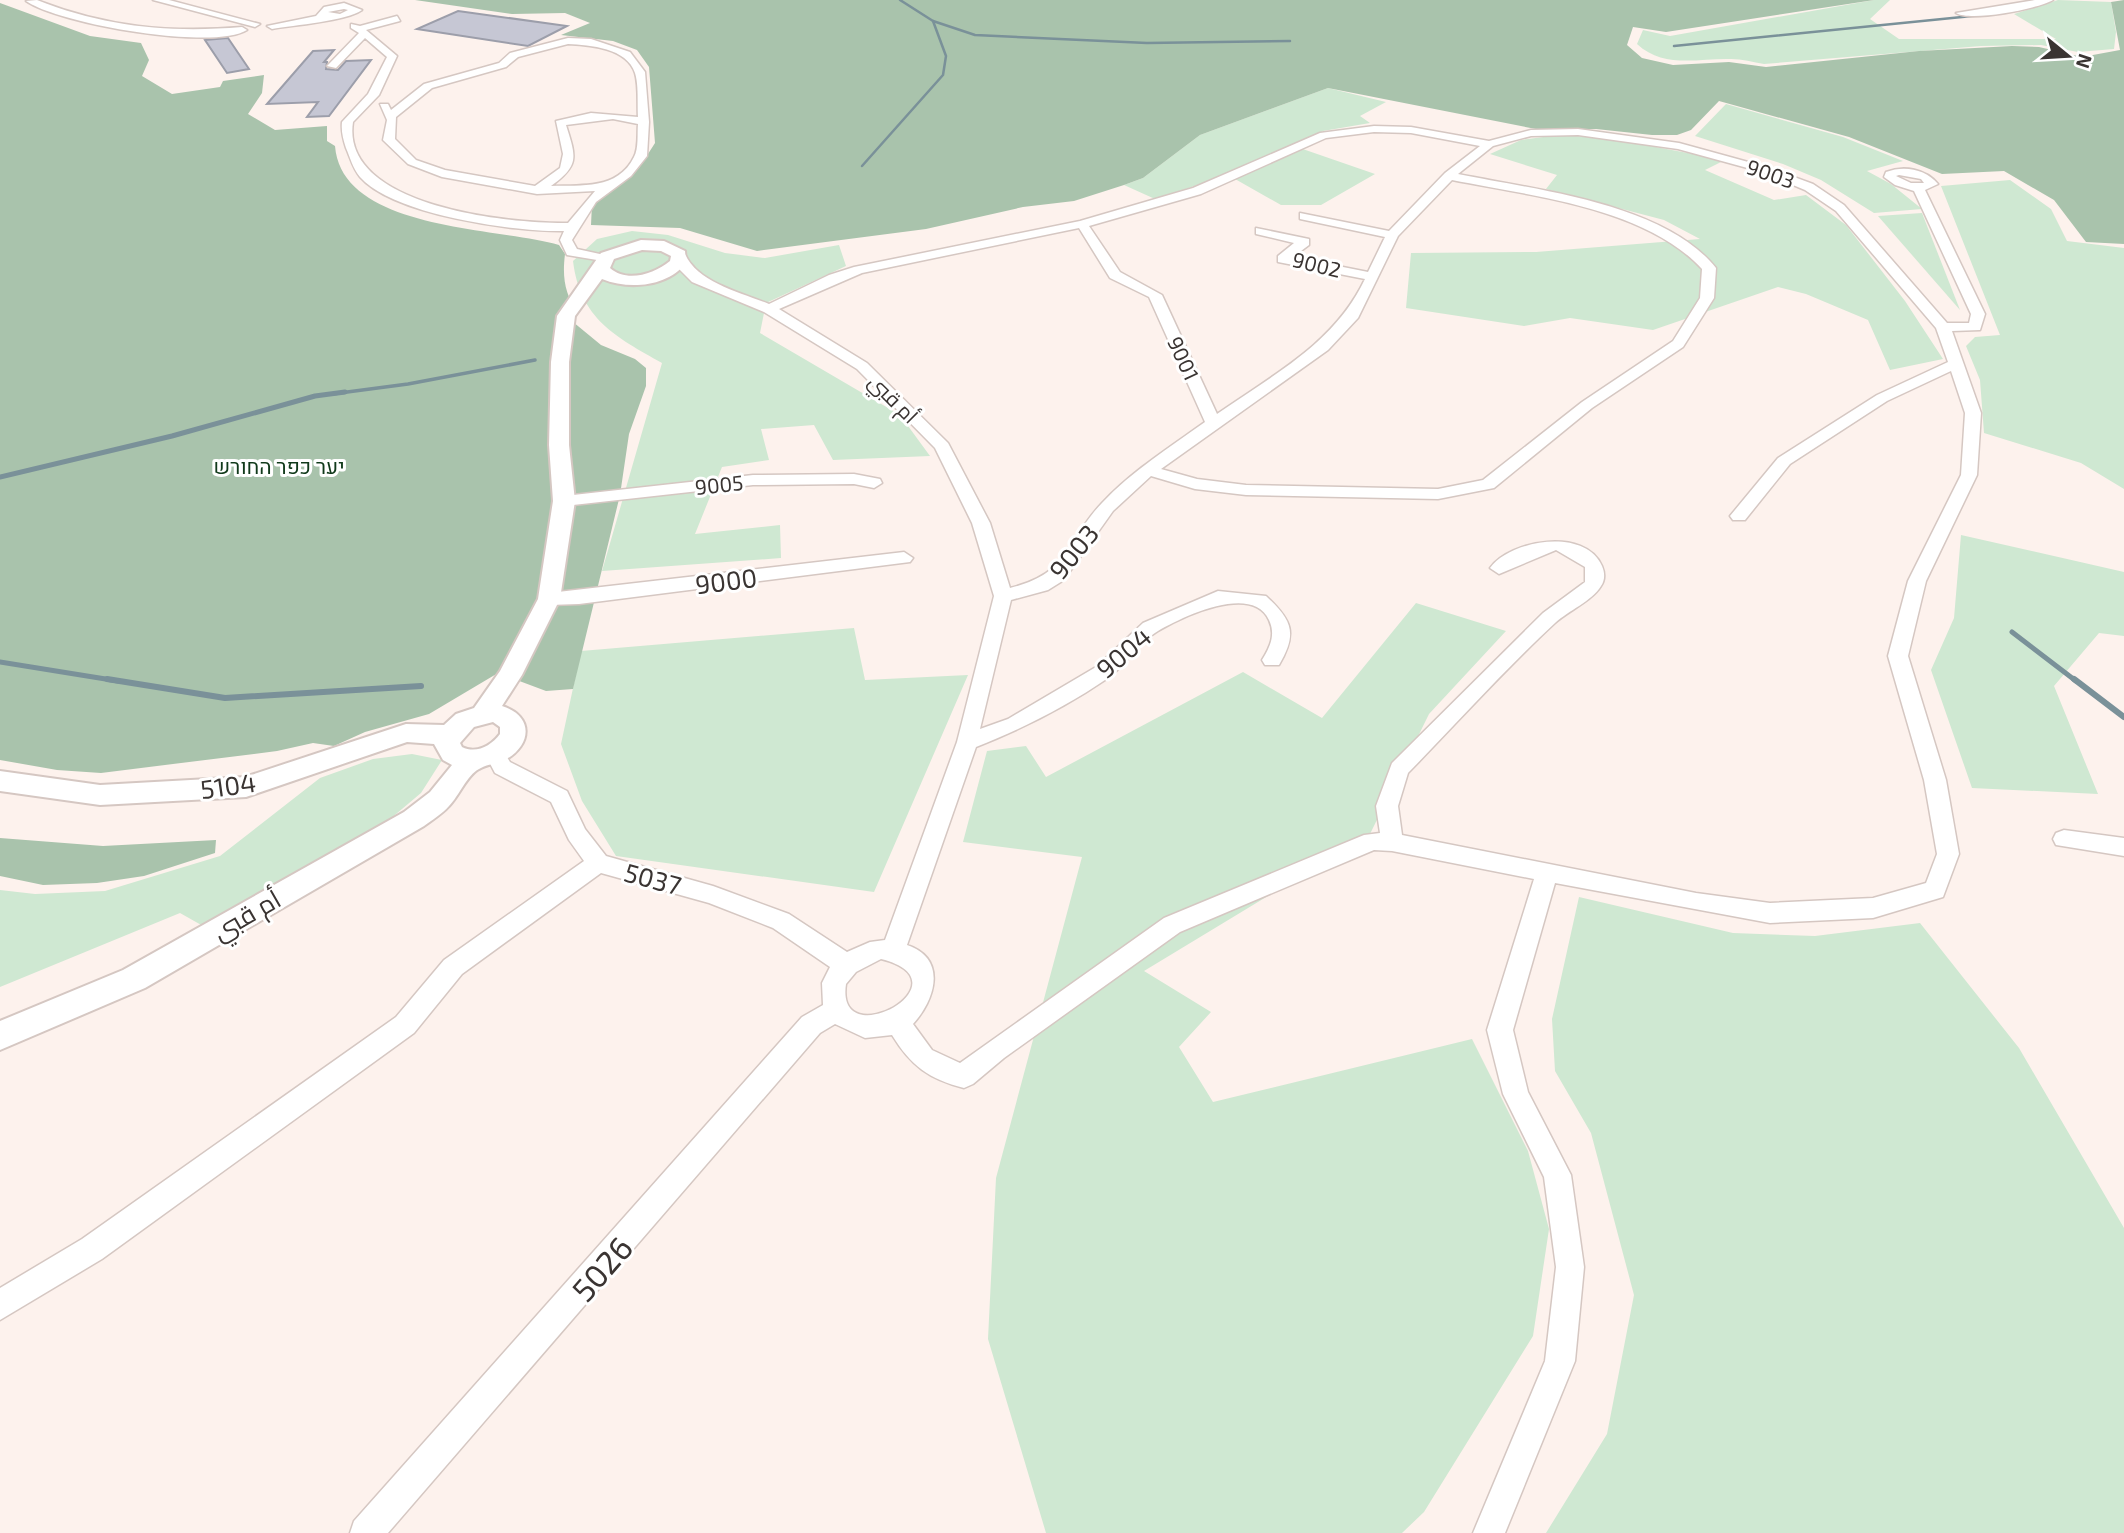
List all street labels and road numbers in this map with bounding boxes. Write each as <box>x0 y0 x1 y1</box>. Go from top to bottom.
street label: 9003 <box>1744 153 1798 193</box>
street label: 9002 <box>1290 246 1344 282</box>
street label: 9001 <box>1163 332 1205 384</box>
street label: أم قبي <box>861 368 924 431</box>
street label: 9005 <box>694 469 744 499</box>
street label: 9003 <box>1042 518 1104 584</box>
street label: 9000 <box>693 561 759 599</box>
street label: 9004 <box>1089 620 1157 684</box>
street label: 5104 <box>198 766 258 804</box>
street label: 5037 <box>621 856 685 900</box>
street label: أم قبي <box>206 882 289 952</box>
street label: 5026 <box>563 1228 639 1308</box>

